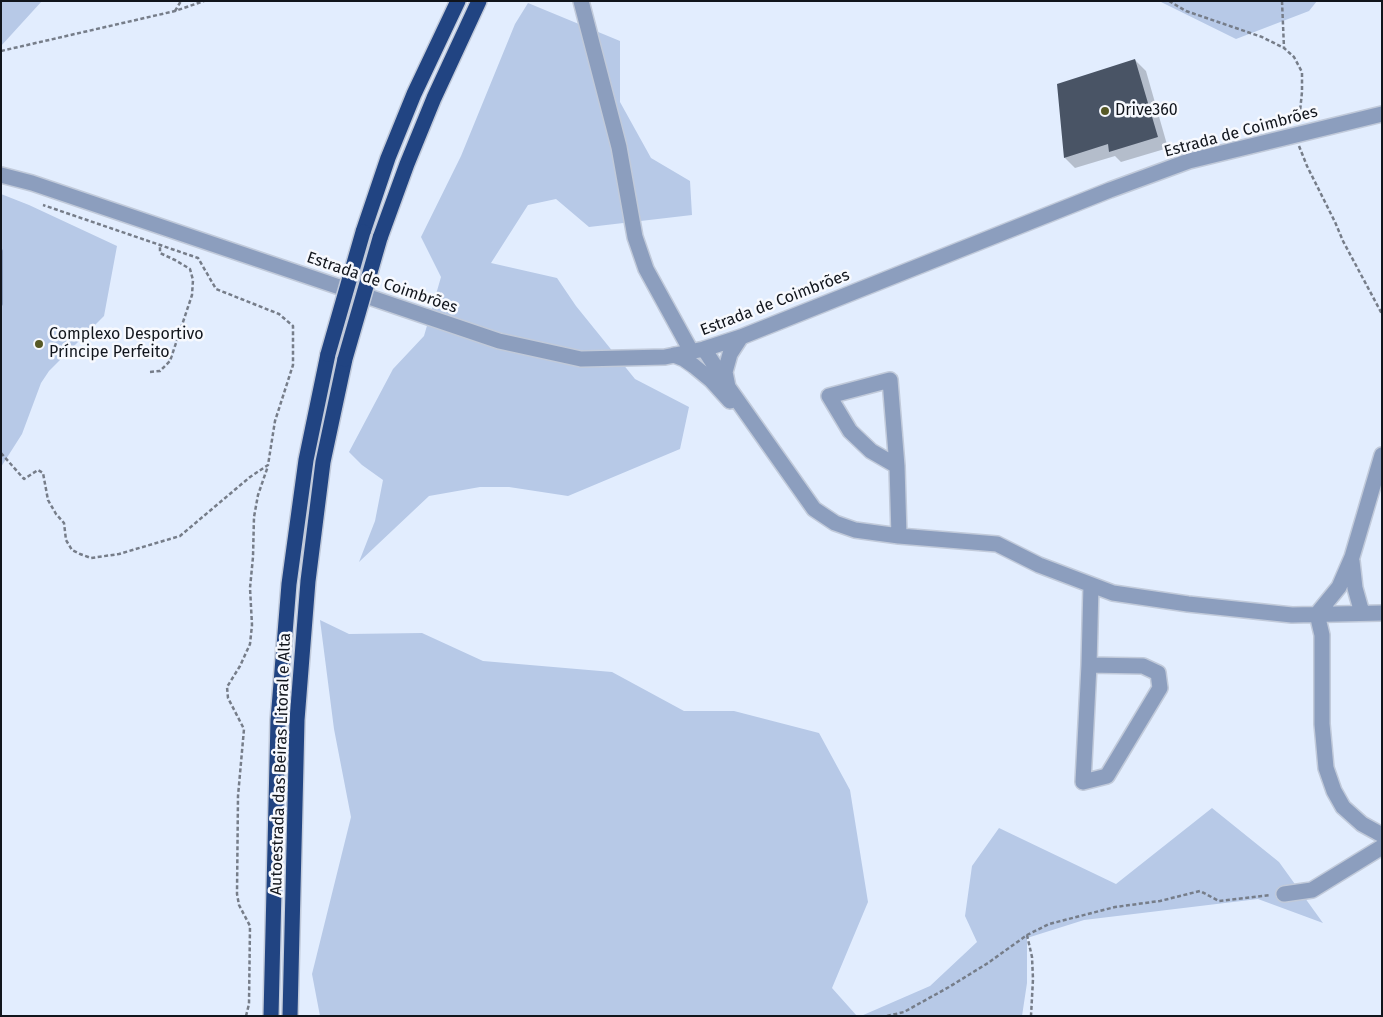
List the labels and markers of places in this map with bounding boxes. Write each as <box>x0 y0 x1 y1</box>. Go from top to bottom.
place label: Drive360 <box>1115 101 1178 121</box>
marker: Drive360 <box>1099 105 1111 117</box>
place label: Complexo Desportivo Príncipe Perfeito <box>49 325 204 363</box>
marker: Complexo Desportivo Príncipe Perfeito <box>33 338 45 350</box>

